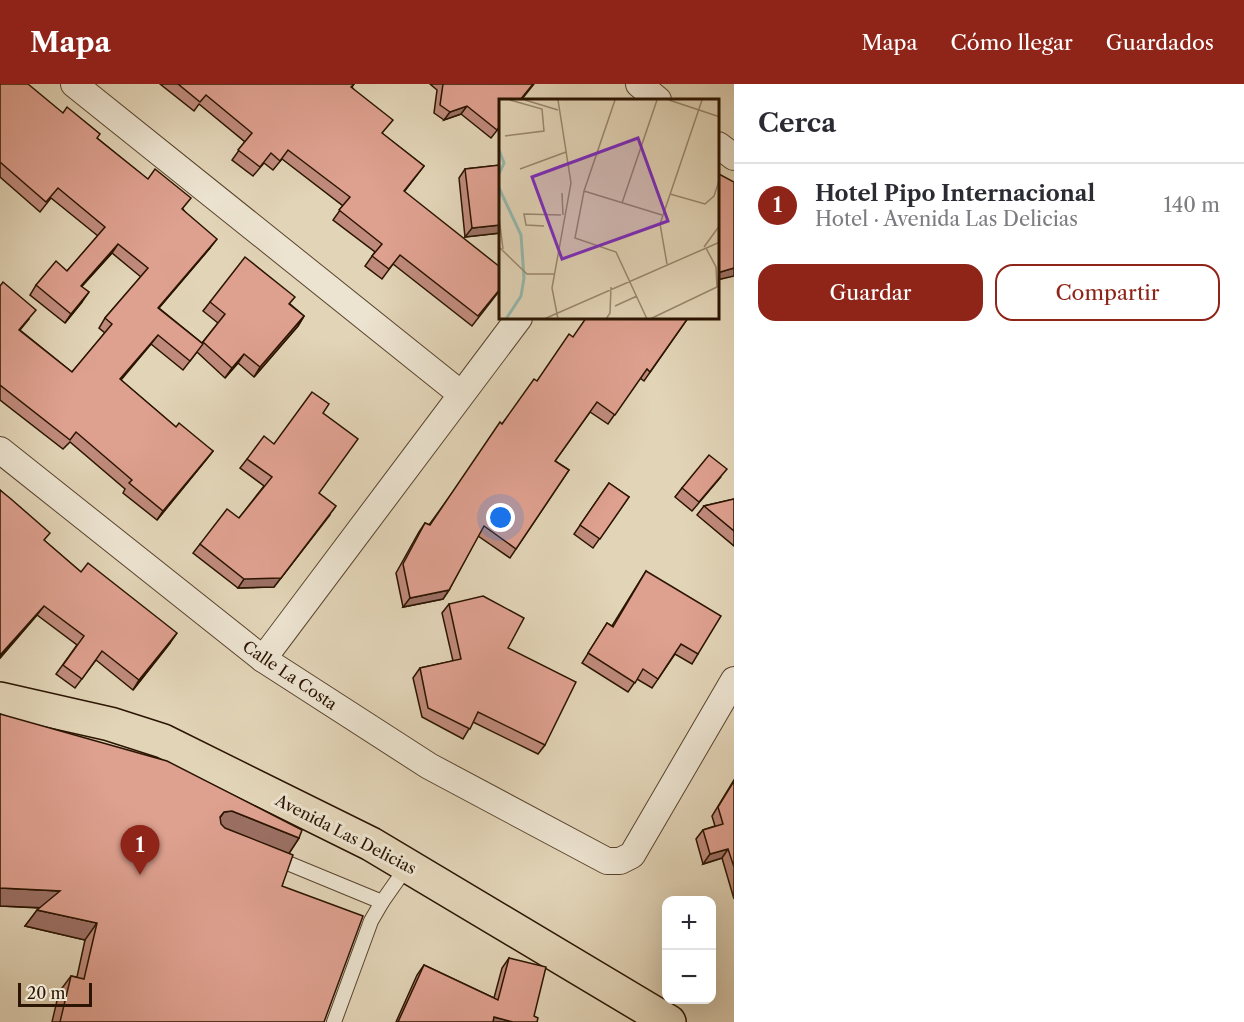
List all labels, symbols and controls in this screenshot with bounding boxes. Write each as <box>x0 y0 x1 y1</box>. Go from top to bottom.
text: Mapa <box>30 25 111 59</box>
text: Mapa <box>861 30 918 55</box>
text: Cómo llegar <box>951 30 1073 55</box>
text: Guardados <box>1106 30 1214 55</box>
inset map <box>499 99 719 320</box>
text: Cerca <box>758 107 836 139</box>
text: Hotel Pipo Internacional <box>815 180 1095 207</box>
text: 1 <box>773 193 782 217</box>
text: 140 m <box>1163 193 1220 217</box>
text: Hotel · Avenida Las Delicias <box>815 207 1078 231</box>
button: Guardar <box>758 264 983 321</box>
button: Compartir <box>995 264 1220 321</box>
your location <box>486 503 515 532</box>
street label: Calle La Costa <box>239 636 341 714</box>
street label: Avenida Las Delicias <box>271 789 420 878</box>
pin: 1 <box>120 826 160 875</box>
map controls <box>662 896 716 1004</box>
button: + <box>662 896 716 950</box>
button: − <box>662 950 716 1004</box>
scale bar <box>18 980 92 1008</box>
text: 20 m <box>27 983 66 1003</box>

